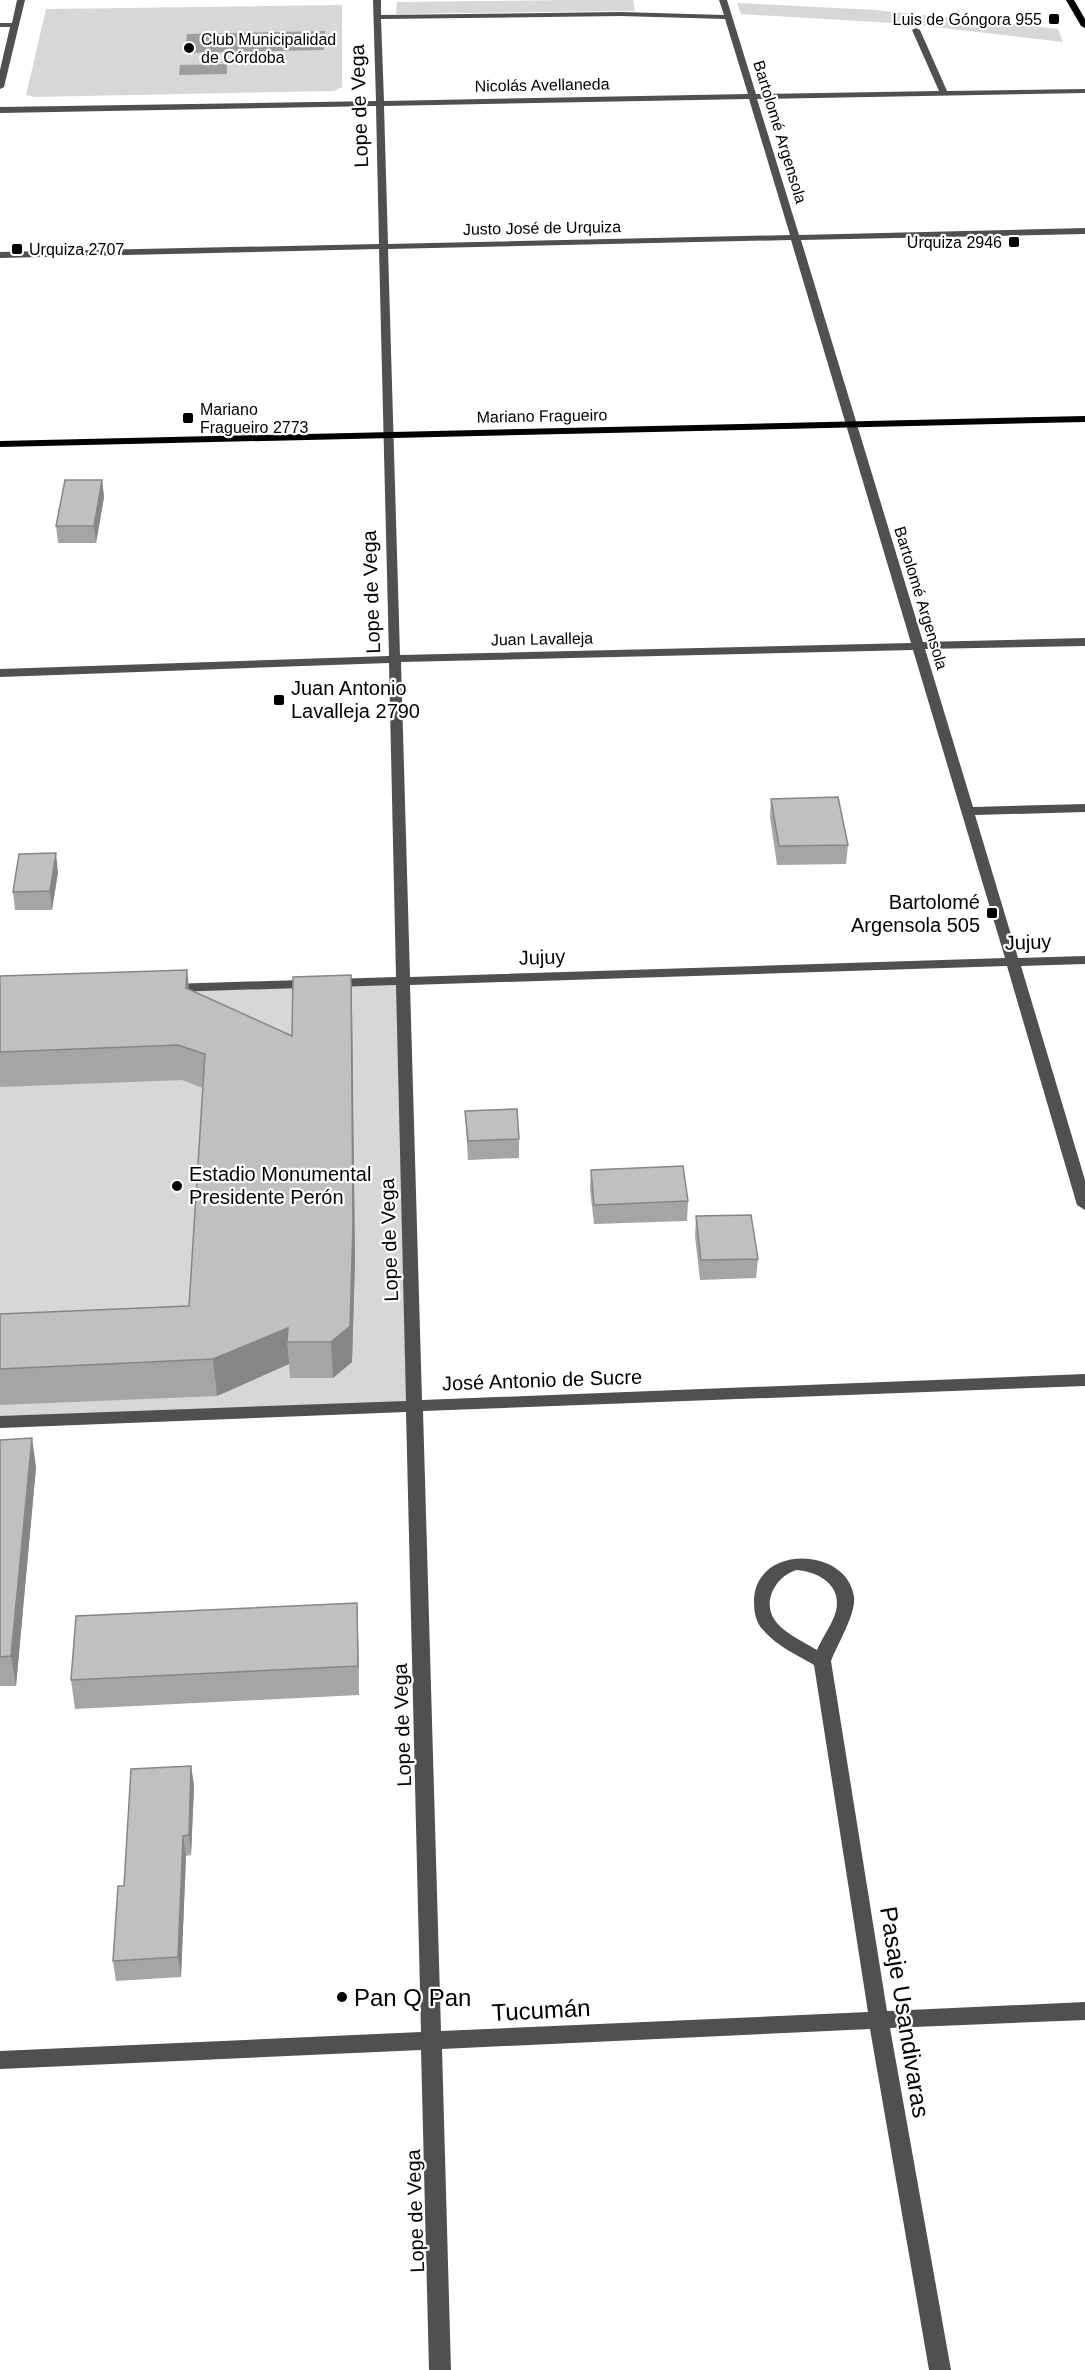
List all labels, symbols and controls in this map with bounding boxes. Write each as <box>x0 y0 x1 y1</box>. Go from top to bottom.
place label: Luis de Góngora 955 <box>893 11 1042 28</box>
marker: Luis de Góngora 955 <box>1047 12 1061 26</box>
place label: Club Municipalidad de Córdoba <box>201 31 336 66</box>
marker: Club Municipalidad de Córdoba <box>182 41 196 55</box>
street label: Lope de Vega <box>346 43 372 168</box>
street label: Bartolomé Argensola <box>750 58 810 206</box>
street label: Nicolás Avellaneda <box>474 75 610 95</box>
street label: Justo José de Urquiza <box>463 218 621 238</box>
place label: Urquiza 2946 <box>907 234 1002 251</box>
marker: Urquiza 2946 <box>1007 235 1021 249</box>
place label: Urquiza 2707 <box>29 241 124 258</box>
marker: Urquiza 2707 <box>10 242 24 256</box>
place label: Mariano Fragueiro 2773 <box>200 401 309 436</box>
street label: Mariano Fragueiro <box>476 406 608 426</box>
marker: Mariano Fragueiro 2773 <box>181 411 195 425</box>
street label: Bartolomé Argensola <box>891 524 951 672</box>
street label: Lope de Vega <box>358 529 384 654</box>
street label: Juan Lavalleja <box>491 630 593 648</box>
place label: Juan Antonio Lavalleja 2790 <box>291 677 420 722</box>
marker: Juan Antonio Lavalleja 2790 <box>272 693 286 707</box>
place label: Bartolomé Argensola 505 <box>851 891 980 936</box>
marker: Bartolomé Argensola 505 <box>985 906 999 920</box>
street label: Jujuy <box>1004 930 1052 954</box>
street label: Jujuy <box>518 945 566 969</box>
place label: Estadio Monumental Presidente Perón <box>189 1163 371 1208</box>
street label: Lope de Vega <box>376 1177 402 1302</box>
marker: Estadio Monumental Presidente Perón <box>170 1179 184 1193</box>
street label: José Antonio de Sucre <box>442 1366 642 1394</box>
street label: Lope de Vega <box>389 1662 415 1787</box>
street label: Pasaje Usandivaras <box>875 1904 935 2120</box>
place label: Pan Q Pan <box>354 1984 471 2011</box>
marker: Pan Q Pan <box>335 1990 349 2004</box>
street label: Tucumán <box>491 1994 591 2026</box>
street label: Lope de Vega <box>402 2148 428 2273</box>

